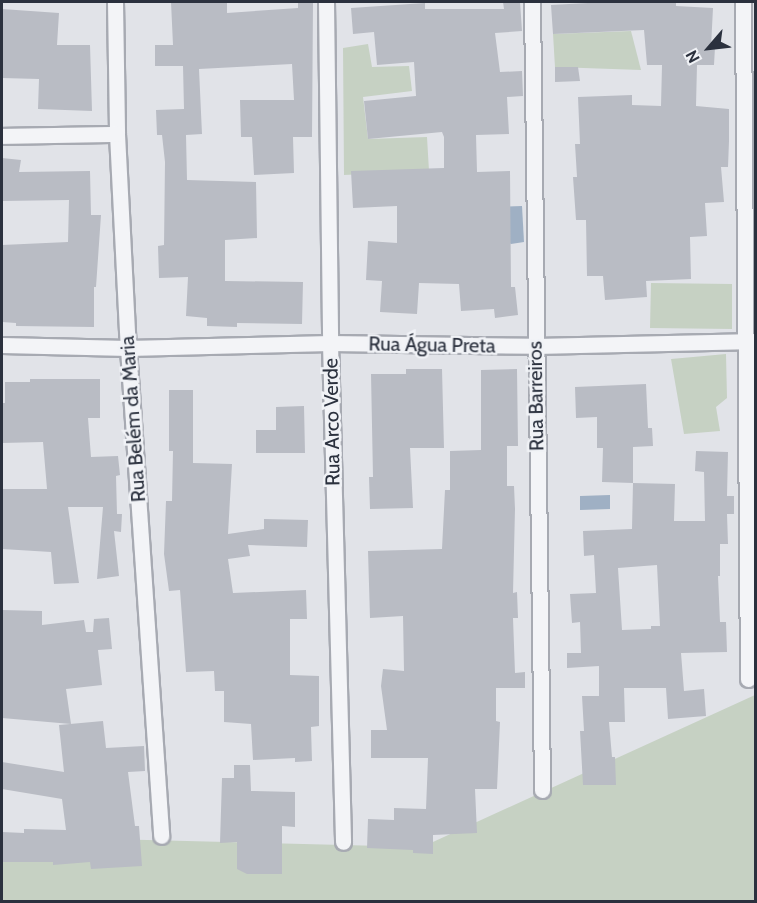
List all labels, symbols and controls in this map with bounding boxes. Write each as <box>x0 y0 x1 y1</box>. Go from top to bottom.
north arrow <box>679 18 739 78</box>
text: N <box>682 47 704 66</box>
street label: Rua Água Preta <box>368 332 496 358</box>
street label: Rua Belém da Maria <box>115 335 151 503</box>
street label: Rua Barreiros <box>523 341 549 451</box>
street label: Rua Arco Verde <box>319 358 345 486</box>

